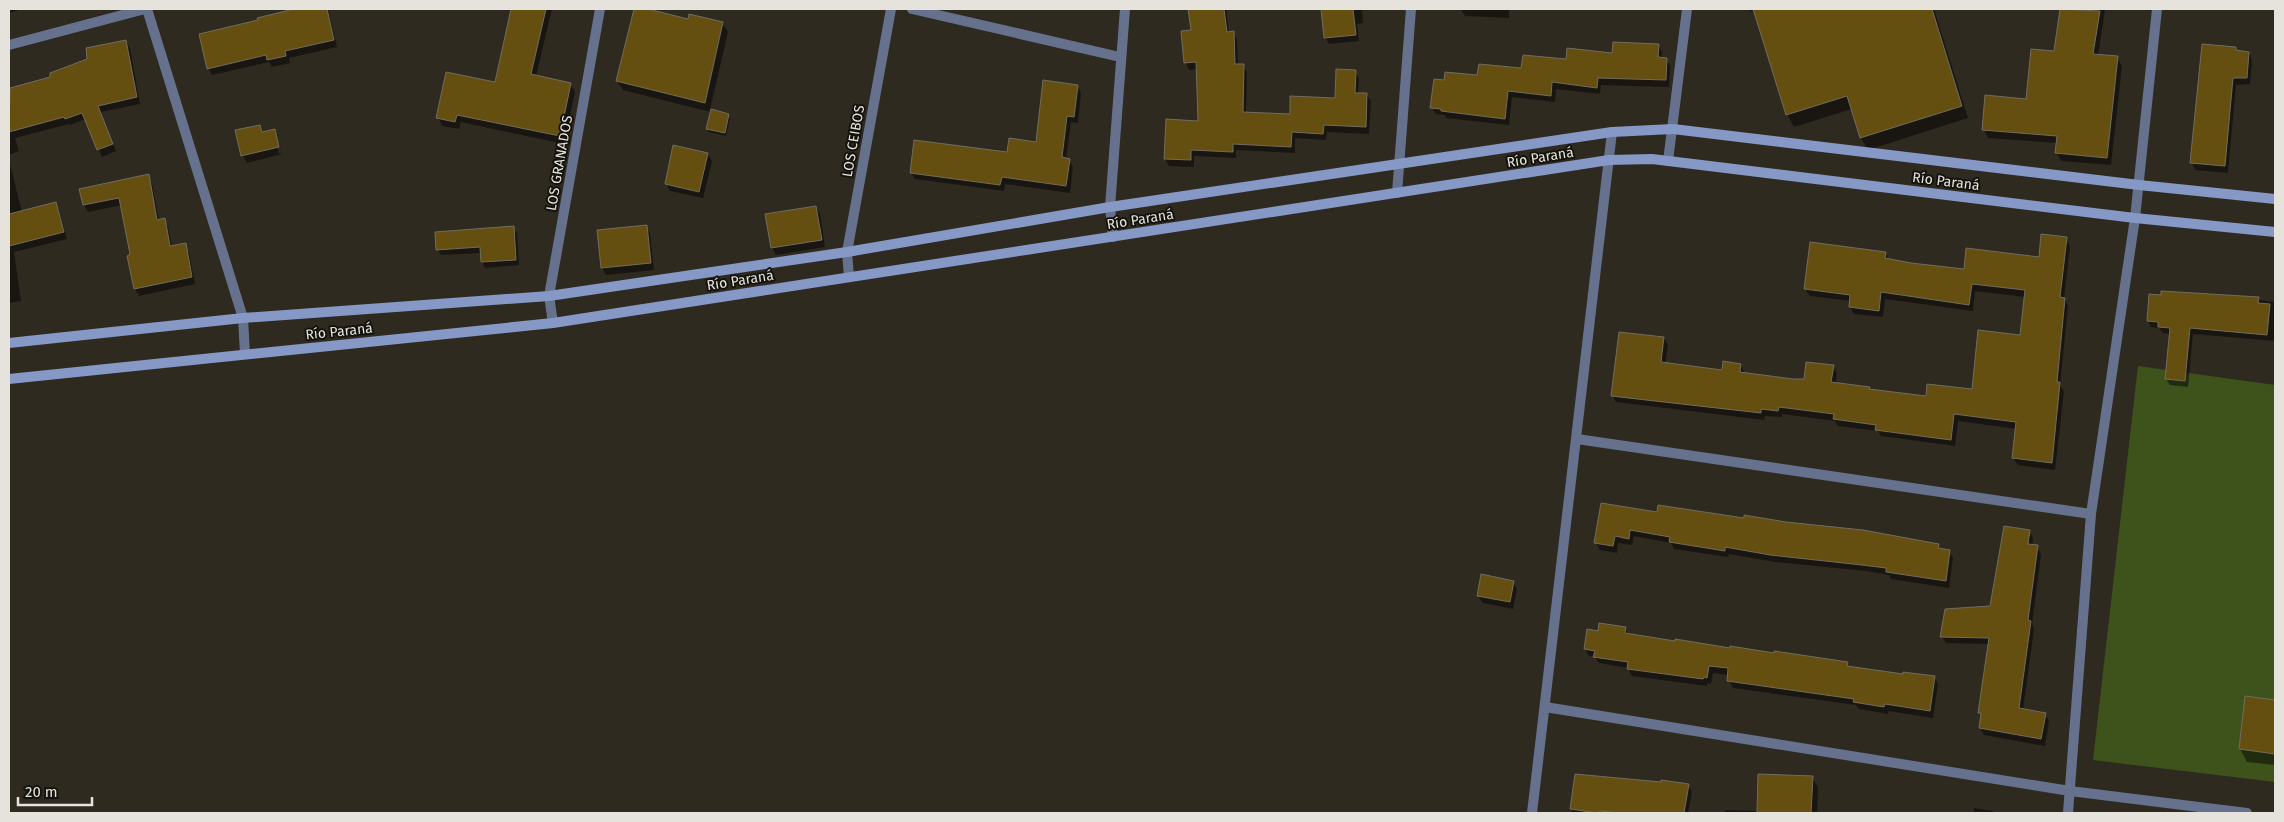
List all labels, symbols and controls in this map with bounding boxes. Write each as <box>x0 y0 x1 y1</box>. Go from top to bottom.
street label: LOS CEIBOS <box>839 103 868 178</box>
street label: LOS GRANADOS <box>543 114 576 212</box>
street label: Río Paraná <box>1505 144 1575 171</box>
street label: Río Paraná <box>1911 169 1981 194</box>
street label: Río Paraná <box>1105 206 1175 233</box>
street label: Río Paraná <box>705 267 775 294</box>
street label: Río Paraná <box>305 320 374 343</box>
scale bar <box>18 774 91 806</box>
text: 20 m <box>25 783 58 801</box>

